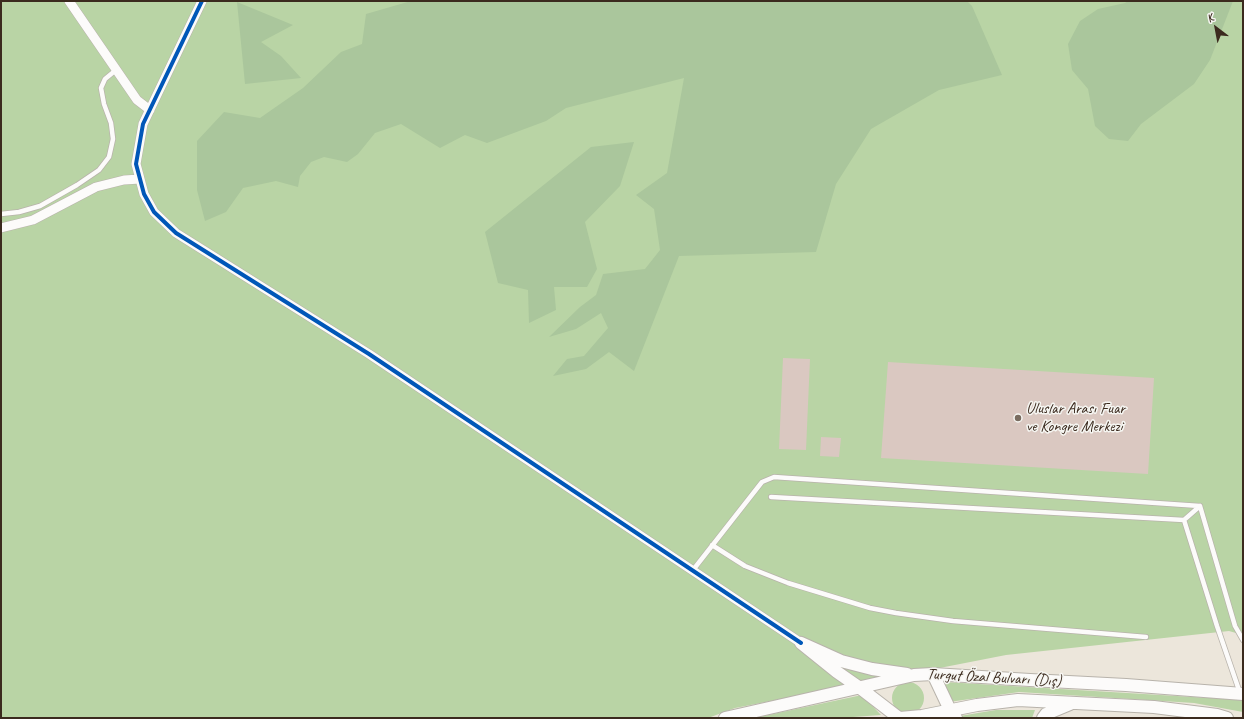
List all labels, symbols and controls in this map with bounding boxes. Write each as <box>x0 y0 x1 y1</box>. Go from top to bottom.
north arrow <box>1196 8 1236 48</box>
text: K <box>1204 10 1216 25</box>
place label: Uluslar Arası Fuar ve Kongre Merkezi <box>1026 399 1125 437</box>
marker: Uluslar Arası Fuar ve Kongre Merkezi <box>1013 413 1023 423</box>
street label: Turgut Özal Bulvarı (Dış) <box>926 665 1062 691</box>

